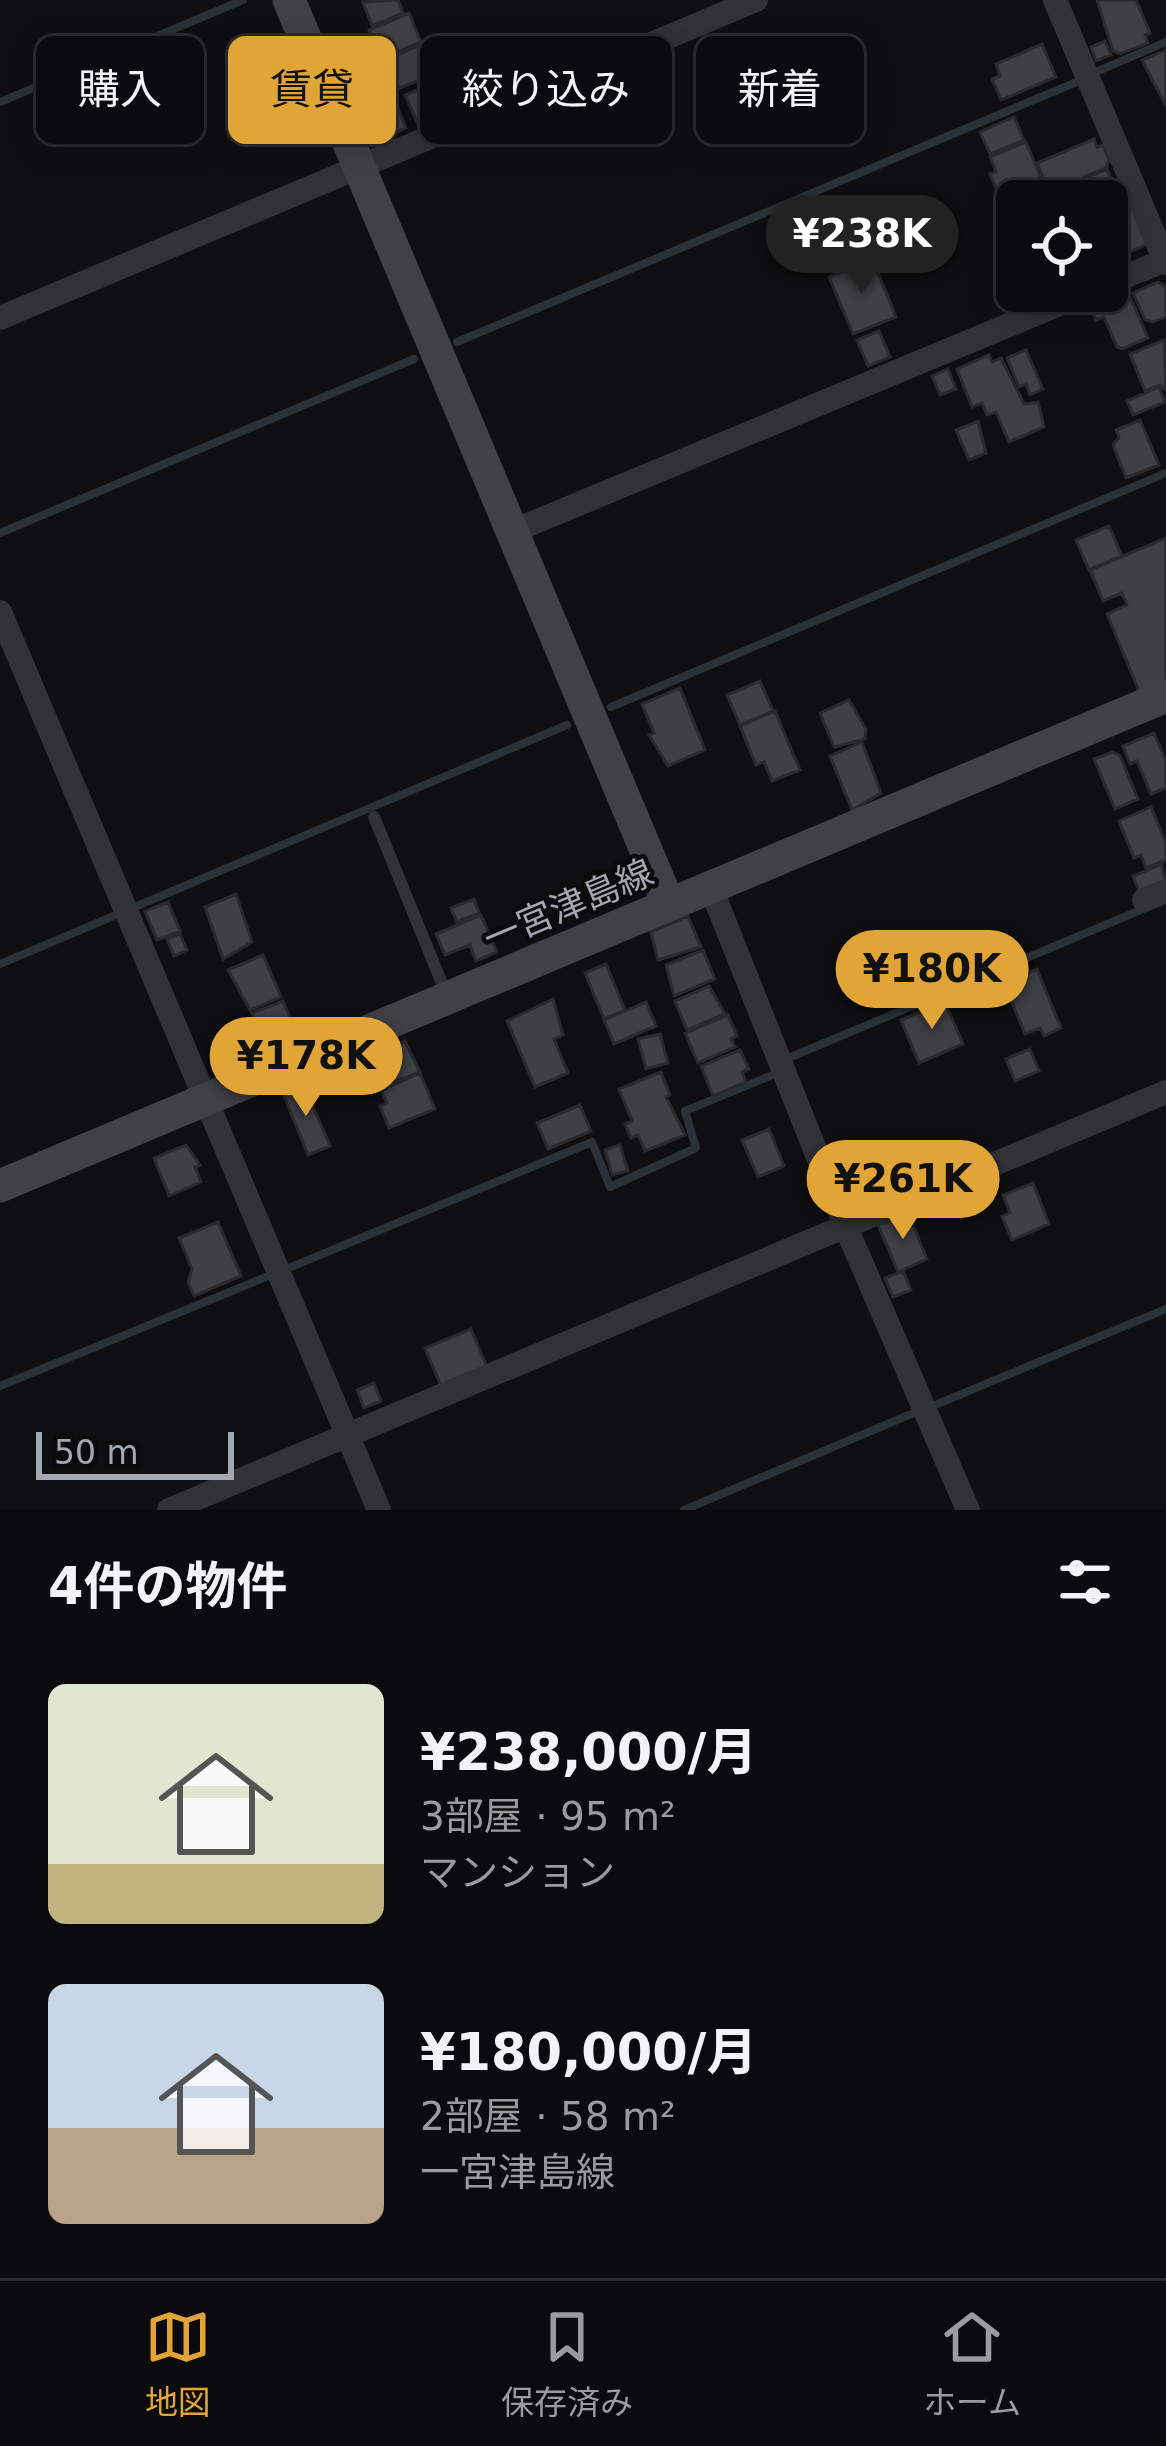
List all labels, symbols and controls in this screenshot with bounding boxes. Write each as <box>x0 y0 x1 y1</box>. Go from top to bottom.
chip: 購入 <box>36 36 204 144</box>
chip: 賃貸 <box>228 36 396 144</box>
chip: 絞り込み <box>420 36 672 144</box>
chip: 新着 <box>696 36 864 144</box>
map controls <box>996 180 1128 312</box>
button: locate <box>996 180 1128 312</box>
pin: ¥238K <box>778 195 946 297</box>
text: ¥238K <box>793 211 931 256</box>
street label: 一宮津島線 <box>477 851 659 959</box>
pin: ¥180K <box>848 930 1016 1032</box>
text: ¥180K <box>863 946 1001 991</box>
pin: ¥178K <box>222 1017 390 1119</box>
text: ¥178K <box>237 1033 375 1078</box>
pin: ¥261K <box>819 1140 987 1242</box>
text: ¥261K <box>834 1156 972 1201</box>
scale bar <box>36 1426 234 1479</box>
text: 50 m <box>54 1433 139 1472</box>
icon: filters <box>1052 1549 1118 1615</box>
text: 4件の物件 <box>48 1557 288 1616</box>
text: ¥238,000/月 <box>420 1723 757 1782</box>
icon: home <box>144 1732 288 1876</box>
text: 3部屋 · 95 m² <box>420 1794 676 1839</box>
text: マンション <box>420 1850 615 1895</box>
text: ¥180,000/月 <box>420 2023 757 2082</box>
icon: home <box>144 2032 288 2176</box>
text: 2部屋 · 58 m² <box>420 2094 676 2139</box>
text: 一宮津島線 <box>420 2150 615 2195</box>
tab: 地図 <box>145 2304 211 2424</box>
tab: 保存済み <box>501 2304 633 2424</box>
tab: ホーム <box>923 2304 1021 2424</box>

